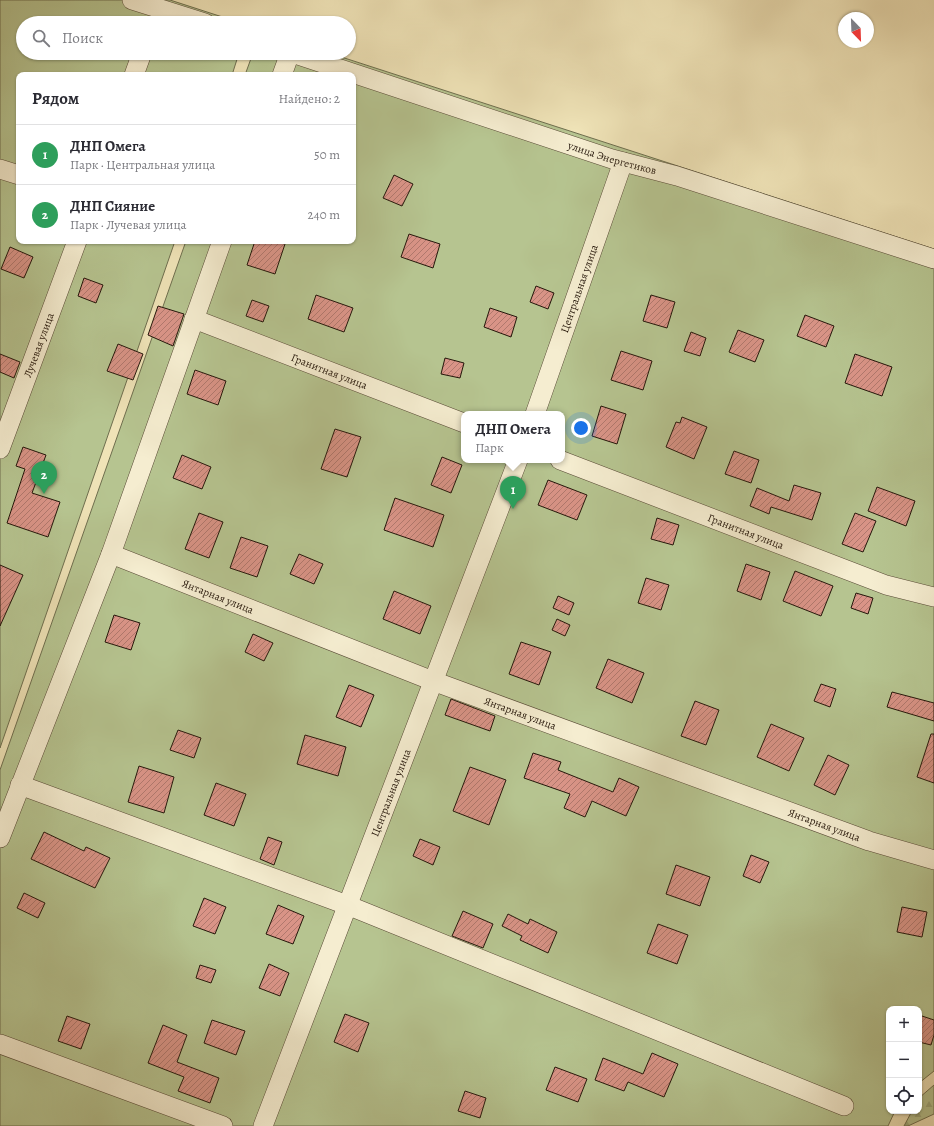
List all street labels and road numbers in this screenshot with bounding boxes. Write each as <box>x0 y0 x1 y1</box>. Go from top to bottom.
street label: улица Энергетиков <box>565 138 658 178</box>
street label: Центральная улица <box>557 242 602 335</box>
street label: Лучевая улица <box>20 310 58 380</box>
street label: Гранитная улица <box>289 350 370 393</box>
street label: Гранитная улица <box>705 510 787 553</box>
street label: Янтарная улица <box>180 576 257 618</box>
street label: Янтарная улица <box>482 693 559 734</box>
street label: Центральная улица <box>368 746 415 839</box>
street label: Янтарная улица <box>786 805 863 846</box>

